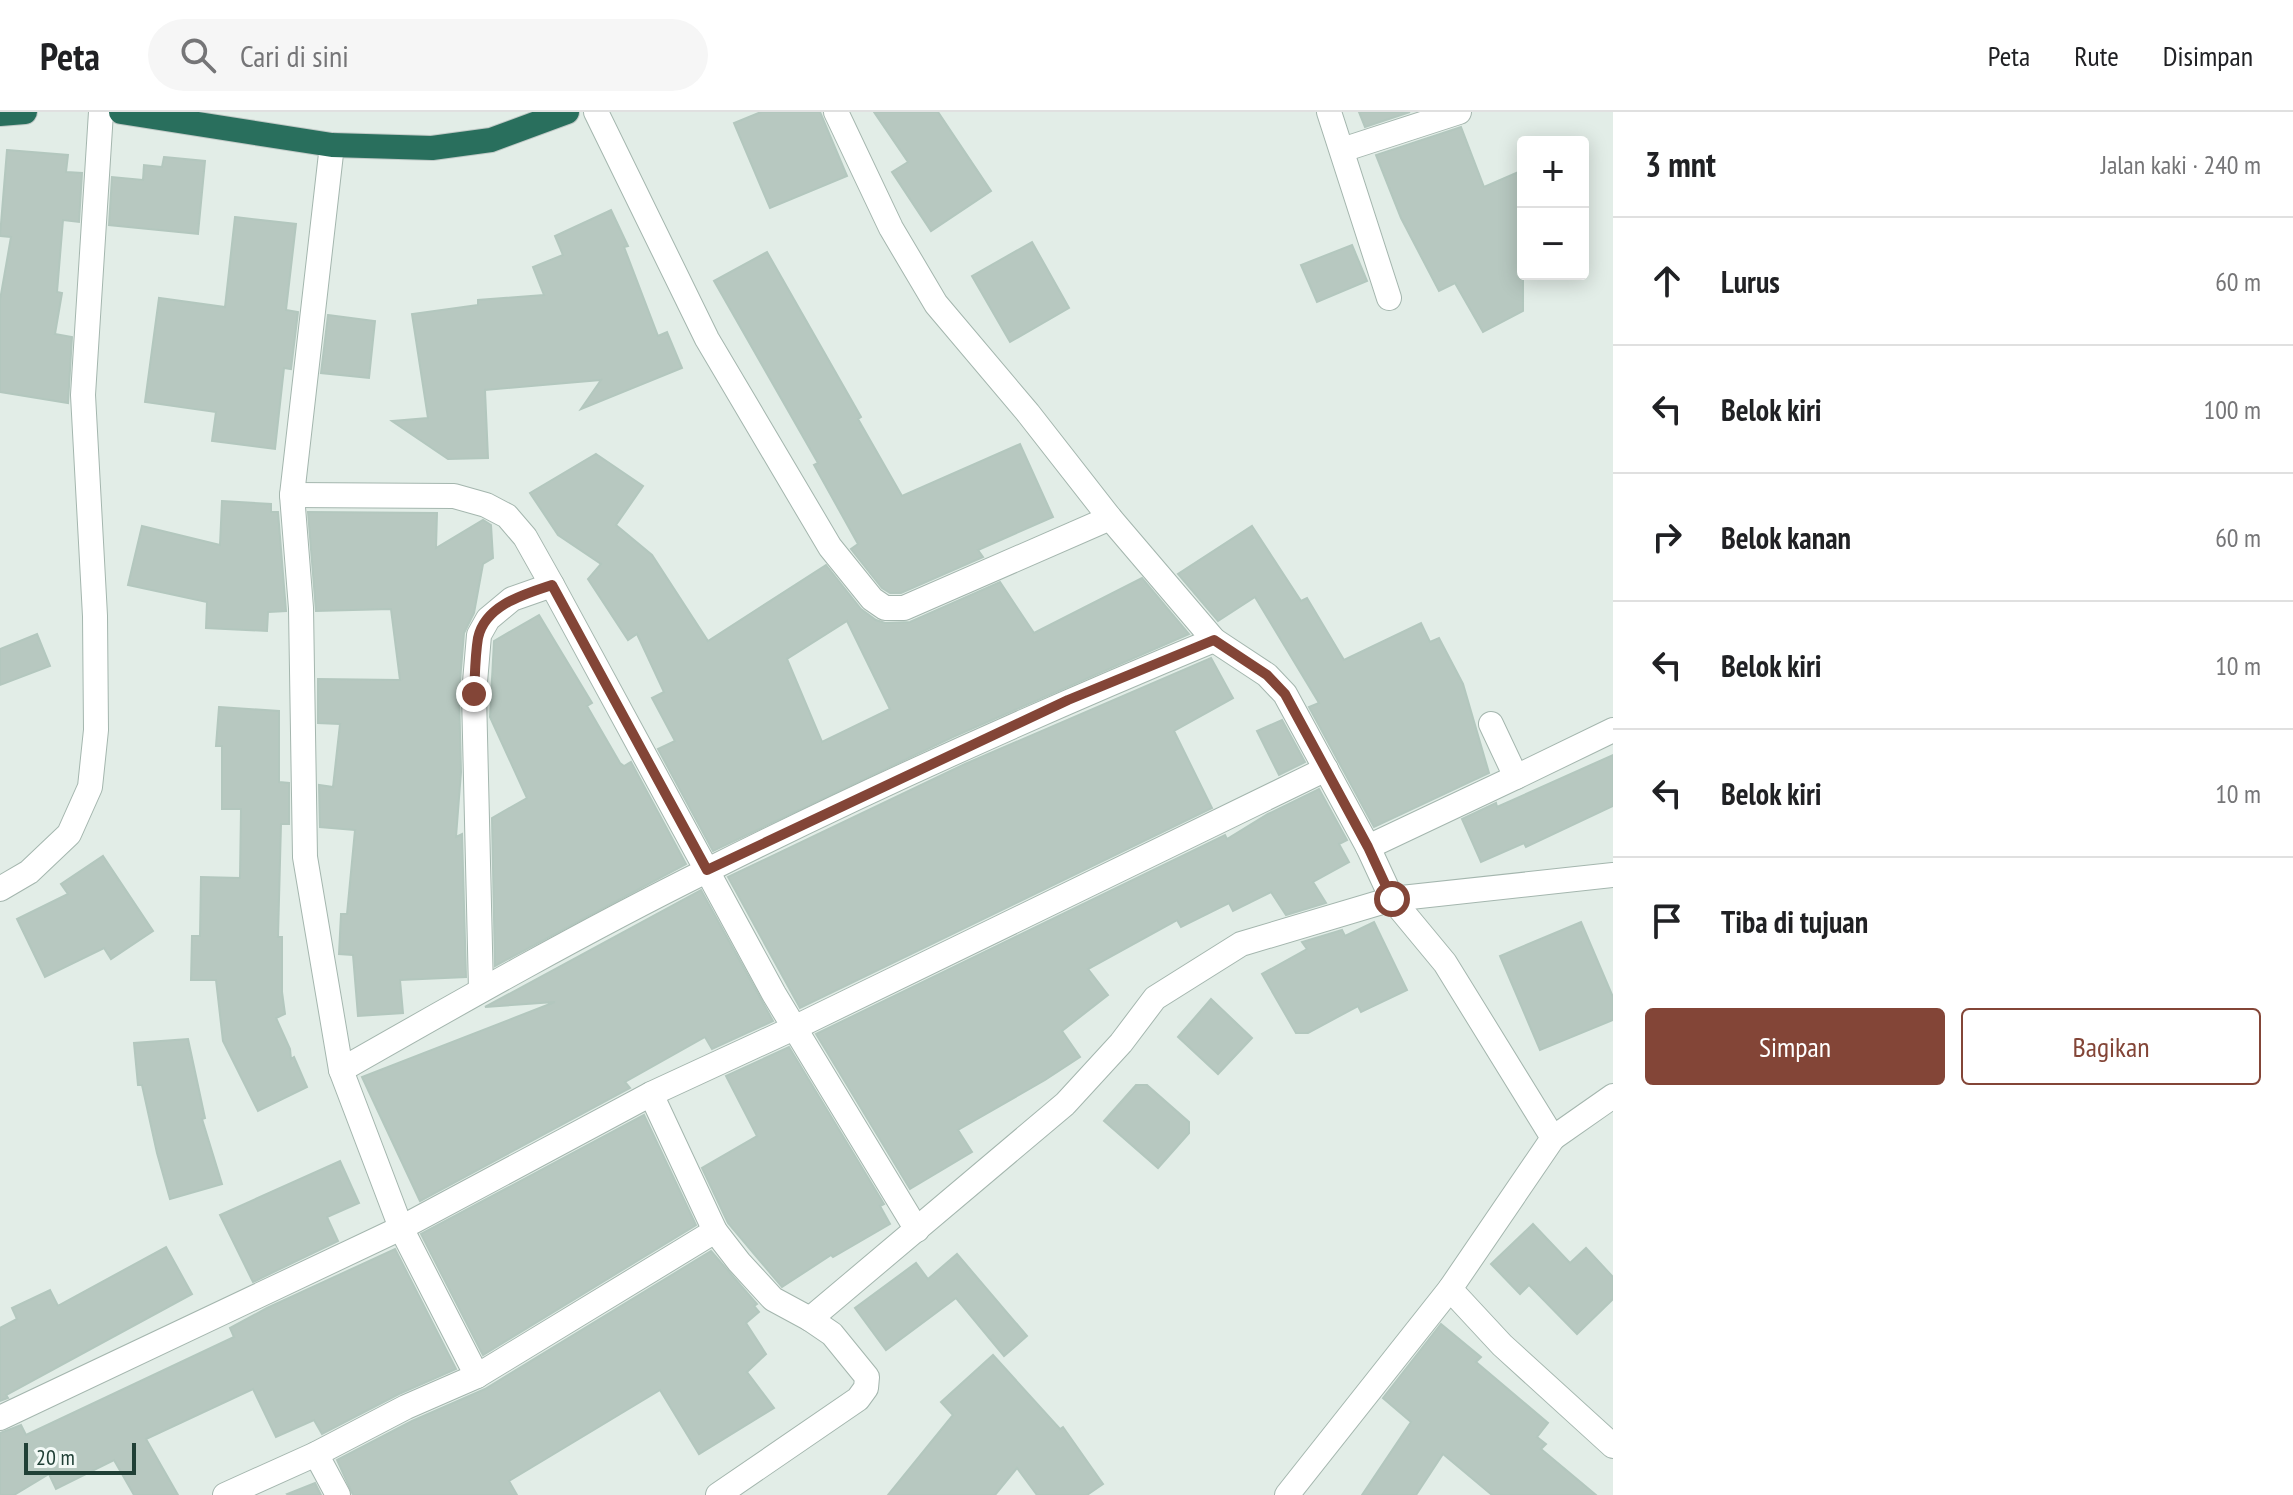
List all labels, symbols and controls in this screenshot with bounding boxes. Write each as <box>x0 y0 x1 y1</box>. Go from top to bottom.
search box <box>148 19 708 91</box>
text: Peta <box>40 31 100 80</box>
icon: search <box>176 33 220 77</box>
text: Cari di sini <box>240 36 349 75</box>
text: Peta <box>1988 37 2030 74</box>
text: Rute <box>2074 37 2119 74</box>
text: Disimpan <box>2163 37 2253 74</box>
map controls <box>1517 136 1589 280</box>
button: + <box>1517 136 1589 208</box>
text: 3 mnt <box>1645 142 1716 186</box>
text: Jalan kaki · 240 m <box>2101 148 2261 181</box>
button: − <box>1517 208 1589 280</box>
icon: ahead <box>1645 259 1689 303</box>
text: Lurus <box>1721 262 1780 301</box>
text: 60 m <box>2215 265 2261 298</box>
icon: left <box>1645 387 1689 431</box>
text: Belok kiri <box>1721 390 1822 429</box>
text: 100 m <box>2203 393 2261 426</box>
icon: right <box>1645 515 1689 559</box>
text: Belok kanan <box>1721 518 1851 557</box>
text: 60 m <box>2215 521 2261 554</box>
icon: left <box>1645 643 1689 687</box>
text: Belok kiri <box>1721 646 1822 685</box>
text: 10 m <box>2215 649 2261 682</box>
route end <box>456 676 492 712</box>
icon: left <box>1645 771 1689 815</box>
text: Belok kiri <box>1721 774 1822 813</box>
text: 10 m <box>2215 777 2261 810</box>
route start <box>1374 881 1410 917</box>
icon: arrive <box>1645 899 1689 943</box>
text: Tiba di tujuan <box>1721 902 1868 941</box>
button: Simpan <box>1645 1008 1945 1085</box>
button: Bagikan <box>1961 1008 2261 1085</box>
scale bar <box>24 1439 136 1475</box>
text: 20 m <box>36 1443 75 1471</box>

